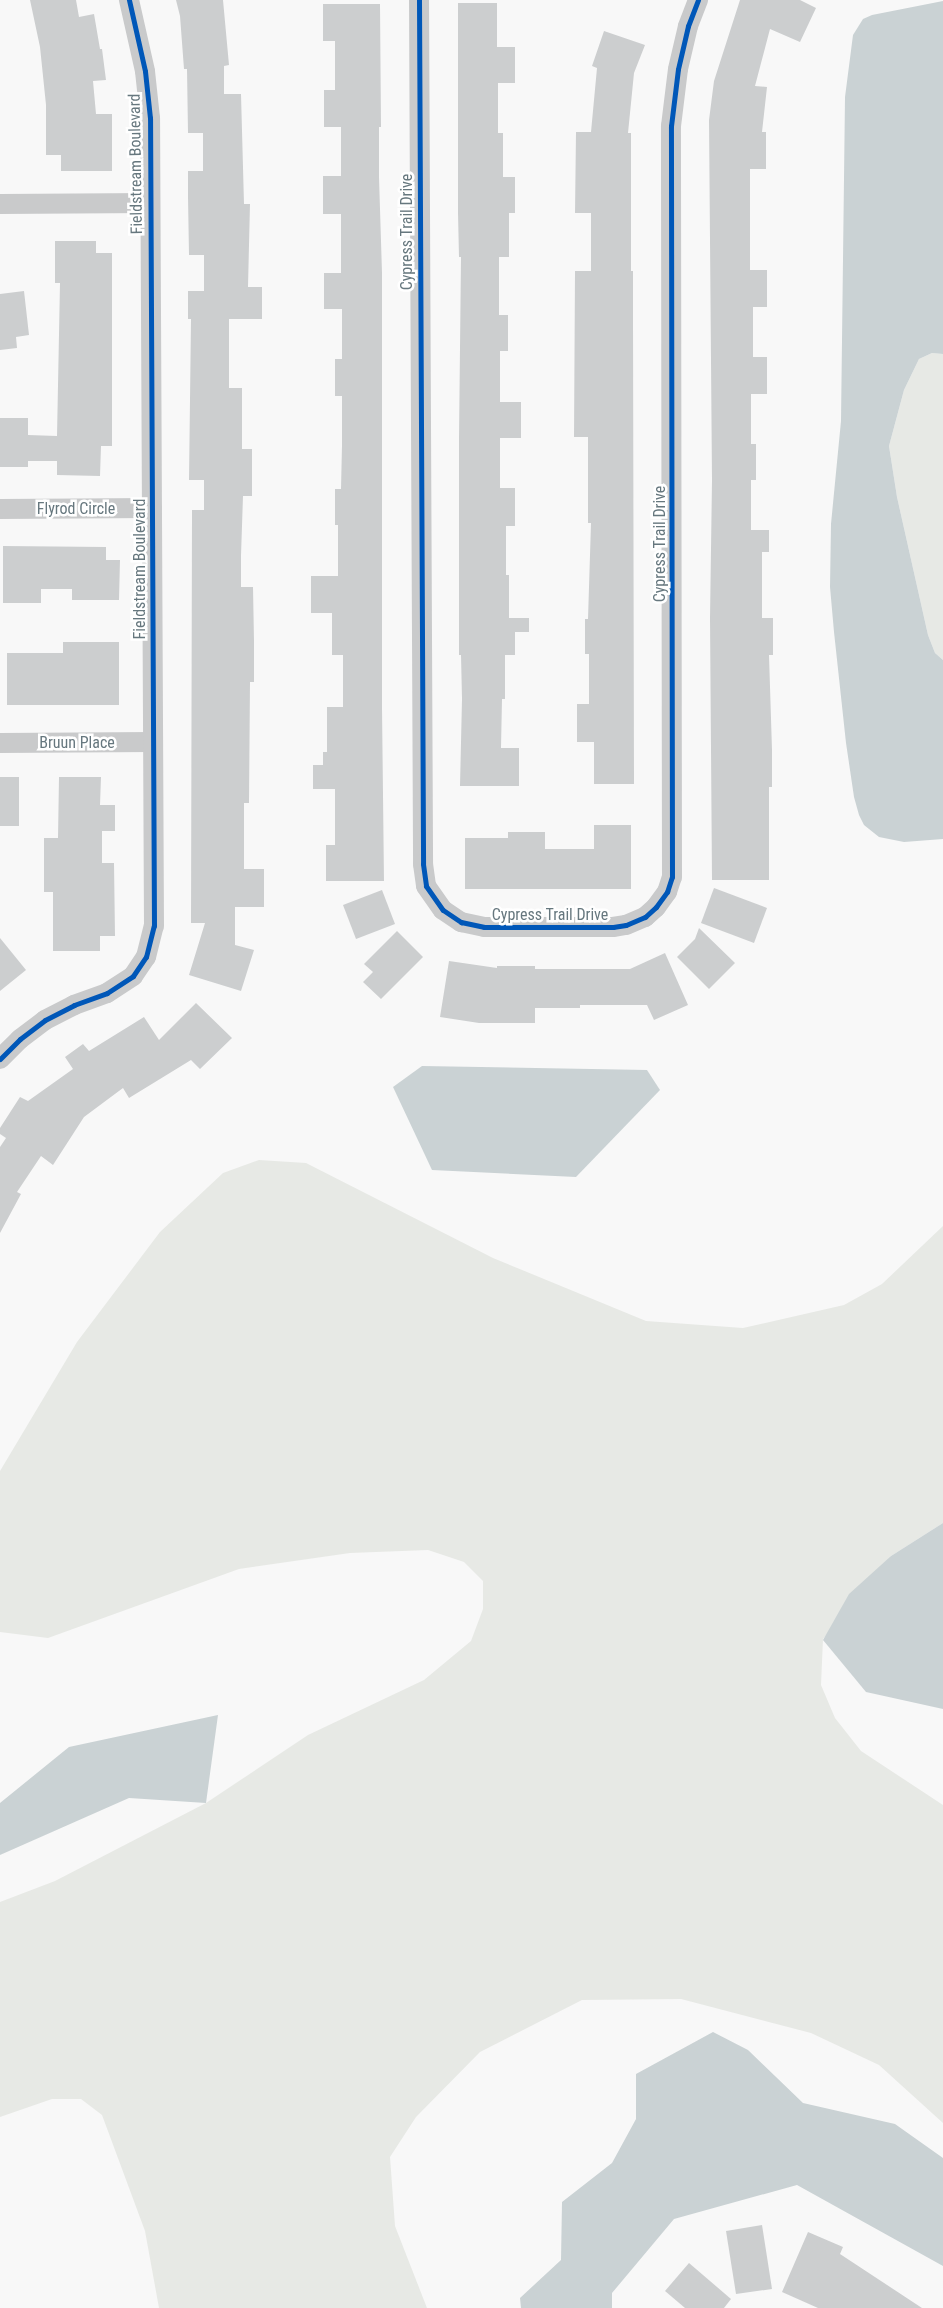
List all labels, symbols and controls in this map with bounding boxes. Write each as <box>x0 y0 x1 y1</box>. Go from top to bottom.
street label: Fieldstream Boulevard <box>125 93 147 235</box>
street label: Cypress Trail Drive <box>397 173 417 291</box>
street label: Cypress Trail Drive <box>650 485 670 603</box>
street label: Flyrod Circle <box>37 499 115 519</box>
street label: Fieldstream Boulevard <box>130 499 150 639</box>
street label: Bruun Place <box>39 733 115 753</box>
street label: Cypress Trail Drive <box>491 905 609 925</box>

